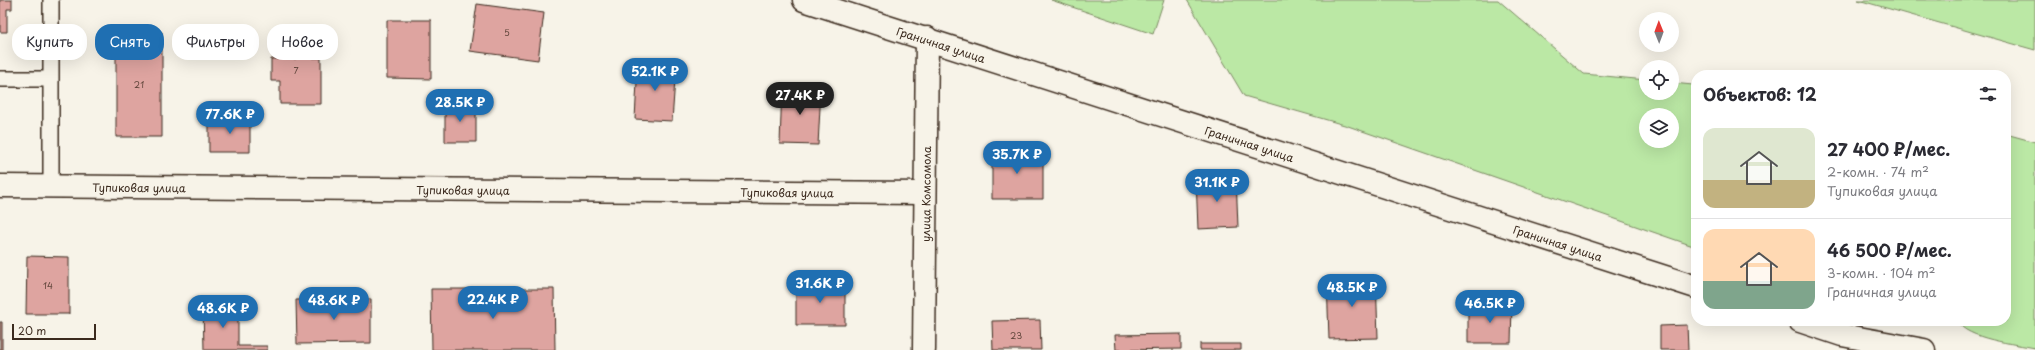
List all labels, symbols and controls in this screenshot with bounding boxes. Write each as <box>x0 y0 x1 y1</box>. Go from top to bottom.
north arrow <box>1639 12 1679 52</box>
map controls <box>1639 12 1679 148</box>
street label: Граничная улица <box>894 22 988 66</box>
chip: Купить <box>12 24 87 60</box>
chip: Снять <box>95 24 164 60</box>
chip: Фильтры <box>172 24 259 60</box>
chip: Новое <box>267 24 338 60</box>
house number: 5 <box>504 25 510 39</box>
pin: 52.1K ₽ <box>618 58 692 92</box>
button: locate <box>1639 60 1679 100</box>
text: 52.1K ₽ <box>631 61 679 80</box>
house number: 7 <box>293 63 299 77</box>
house number: 21 <box>134 77 144 91</box>
text: Объектов: 12 <box>1703 81 1817 107</box>
pin: 27.4K ₽ <box>763 82 837 116</box>
icon: filters <box>1977 83 1999 105</box>
text: 27.4K ₽ <box>775 85 825 104</box>
pin: 28.5K ₽ <box>423 89 497 123</box>
text: 28.5K ₽ <box>435 92 485 111</box>
pin: 77.6K ₽ <box>193 101 267 135</box>
text: 77.6K ₽ <box>205 104 255 123</box>
button: layers <box>1639 108 1679 148</box>
street label: Граничная улица <box>1203 121 1296 166</box>
text: 27 400 ₽/мес. <box>1827 136 1950 162</box>
pin: 35.7K ₽ <box>980 141 1054 175</box>
text: 35.7K ₽ <box>992 144 1042 163</box>
icon: home <box>1735 144 1783 192</box>
street label: улица Комсомола <box>917 146 934 242</box>
text: 2-комн. · 74 m² <box>1827 162 1929 181</box>
pin: 31.1K ₽ <box>1180 169 1254 203</box>
text: 31.1K ₽ <box>1194 172 1240 191</box>
street label: Тупиковая улица <box>92 178 186 196</box>
street label: Тупиковая улица <box>416 181 510 198</box>
text: Тупиковая улица <box>1827 181 1937 200</box>
street label: Тупиковая улица <box>740 183 834 201</box>
street label: Граничная улица <box>1511 220 1605 265</box>
text: 46 500 ₽/мес. <box>1827 237 1952 263</box>
icon: home <box>1735 245 1783 293</box>
text: 3-комн. · 104 m² <box>1827 263 1936 282</box>
pin: 31.6K ₽ <box>783 270 857 304</box>
text: 31.6K ₽ <box>795 273 845 292</box>
pin: 48.5K ₽ <box>1315 274 1389 308</box>
text: 48.5K ₽ <box>1327 277 1377 296</box>
house number: 14 <box>43 278 53 292</box>
text: Граничная улица <box>1827 282 1936 301</box>
pin: 22.4K ₽ <box>456 286 530 320</box>
pin: 48.6K ₽ <box>297 287 371 321</box>
text: 22.4K ₽ <box>467 289 519 308</box>
text: 48.6K ₽ <box>308 290 360 309</box>
pin: 46.5K ₽ <box>1453 290 1527 324</box>
text: 46.5K ₽ <box>1464 293 1516 312</box>
pin: 48.6K ₽ <box>186 295 260 329</box>
text: 48.6K ₽ <box>197 298 249 317</box>
scale bar <box>12 322 96 341</box>
text: 20 m <box>18 322 46 339</box>
house number: 23 <box>1010 328 1022 342</box>

